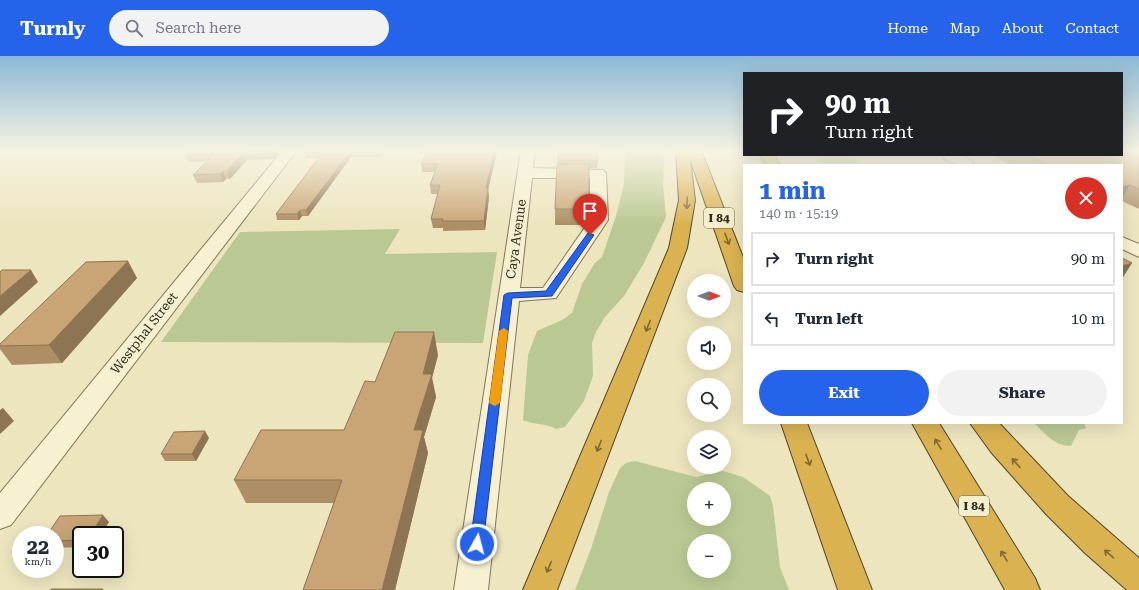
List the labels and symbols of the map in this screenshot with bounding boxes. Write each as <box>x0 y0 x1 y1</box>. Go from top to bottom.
pin <box>573 194 607 235</box>
one-way arrow <box>683 196 690 209</box>
street label: Caya Avenue <box>503 198 529 280</box>
road number: I 84 <box>704 208 734 228</box>
one-way arrow <box>723 233 731 245</box>
north arrow <box>687 274 731 318</box>
street label: Westphal Street <box>108 289 181 377</box>
one-way arrow <box>643 319 651 331</box>
one-way arrow <box>933 438 941 450</box>
one-way arrow <box>595 440 602 452</box>
one-way arrow <box>804 453 812 465</box>
one-way arrow <box>1012 458 1021 468</box>
road number: I 84 <box>959 496 989 516</box>
position arrow <box>456 523 498 565</box>
speed limit sign: 30 <box>72 526 124 578</box>
one-way arrow <box>999 550 1007 562</box>
one-way arrow <box>1104 550 1114 559</box>
one-way arrow <box>545 560 553 572</box>

